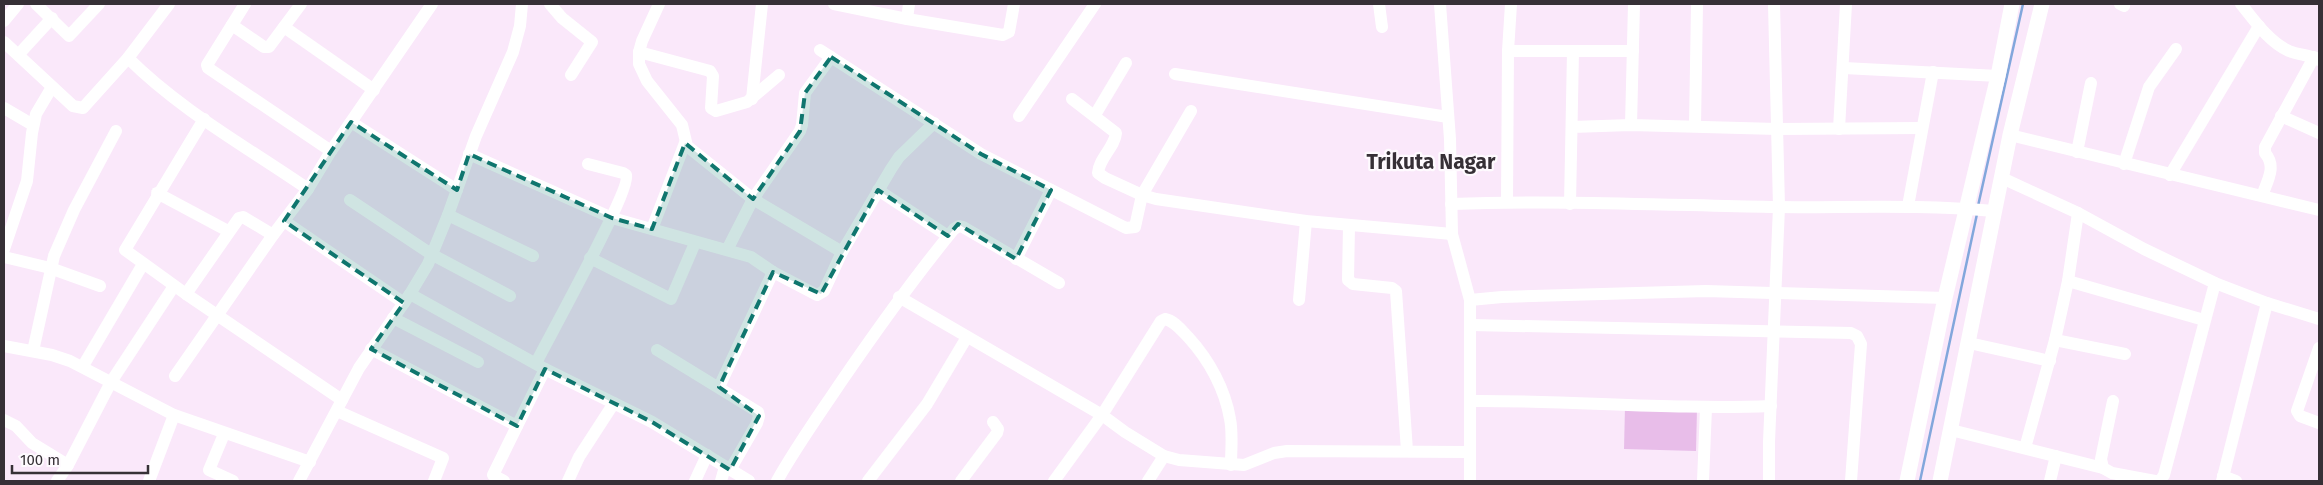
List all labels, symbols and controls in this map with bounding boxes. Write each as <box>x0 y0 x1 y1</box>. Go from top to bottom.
district label: Trikuta Nagar <box>1366 149 1496 175</box>
scale bar <box>12 442 149 474</box>
text: 100 m <box>20 451 60 469</box>

